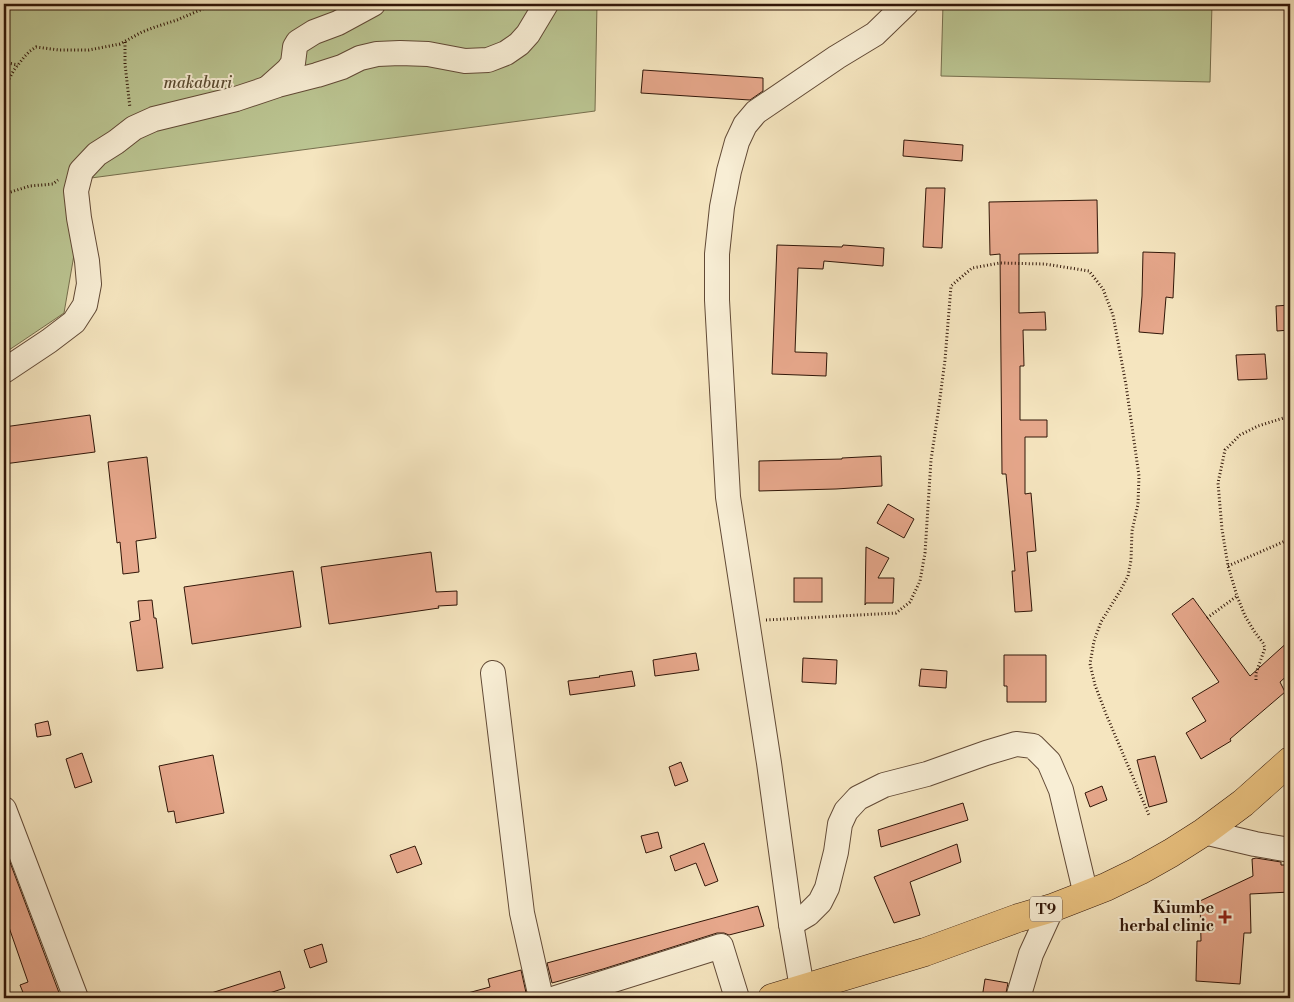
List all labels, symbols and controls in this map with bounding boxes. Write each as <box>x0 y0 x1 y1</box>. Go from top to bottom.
park label: makaburi <box>164 73 232 93</box>
road number: T9 <box>1030 896 1062 922</box>
place label: Kiumbe herbal clinic <box>1119 898 1214 936</box>
marker: Kiumbe herbal clinic <box>1218 910 1232 924</box>

